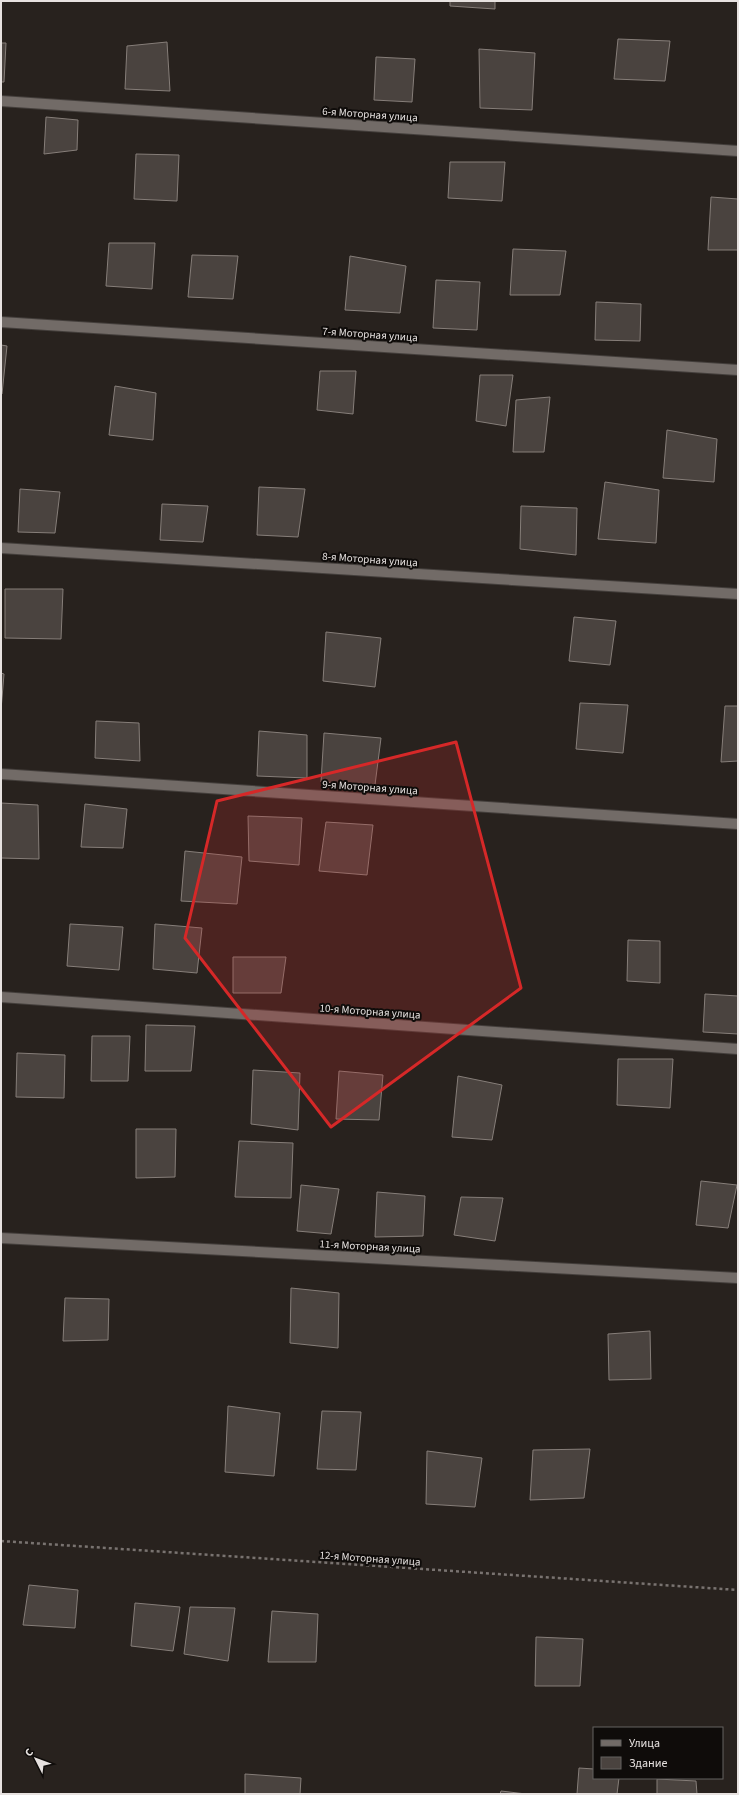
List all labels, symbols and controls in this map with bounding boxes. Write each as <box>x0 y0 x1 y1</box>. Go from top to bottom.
street label: 6-я Моторная улица <box>322 104 418 125</box>
street label: 7-я Моторная улица <box>322 324 418 345</box>
street label: 8-я Моторная улица <box>322 549 418 570</box>
street label: 9-я Моторная улица <box>322 777 418 798</box>
street label: 10-я Моторная улица <box>319 1000 421 1023</box>
street label: 11-я Моторная улица <box>319 1236 421 1257</box>
street label: 12-я Моторная улица <box>319 1547 421 1570</box>
legend <box>593 1727 723 1779</box>
text: Улица <box>629 1735 660 1752</box>
north arrow <box>16 1739 56 1779</box>
text: С <box>21 1745 37 1760</box>
text: Здание <box>629 1755 668 1772</box>

